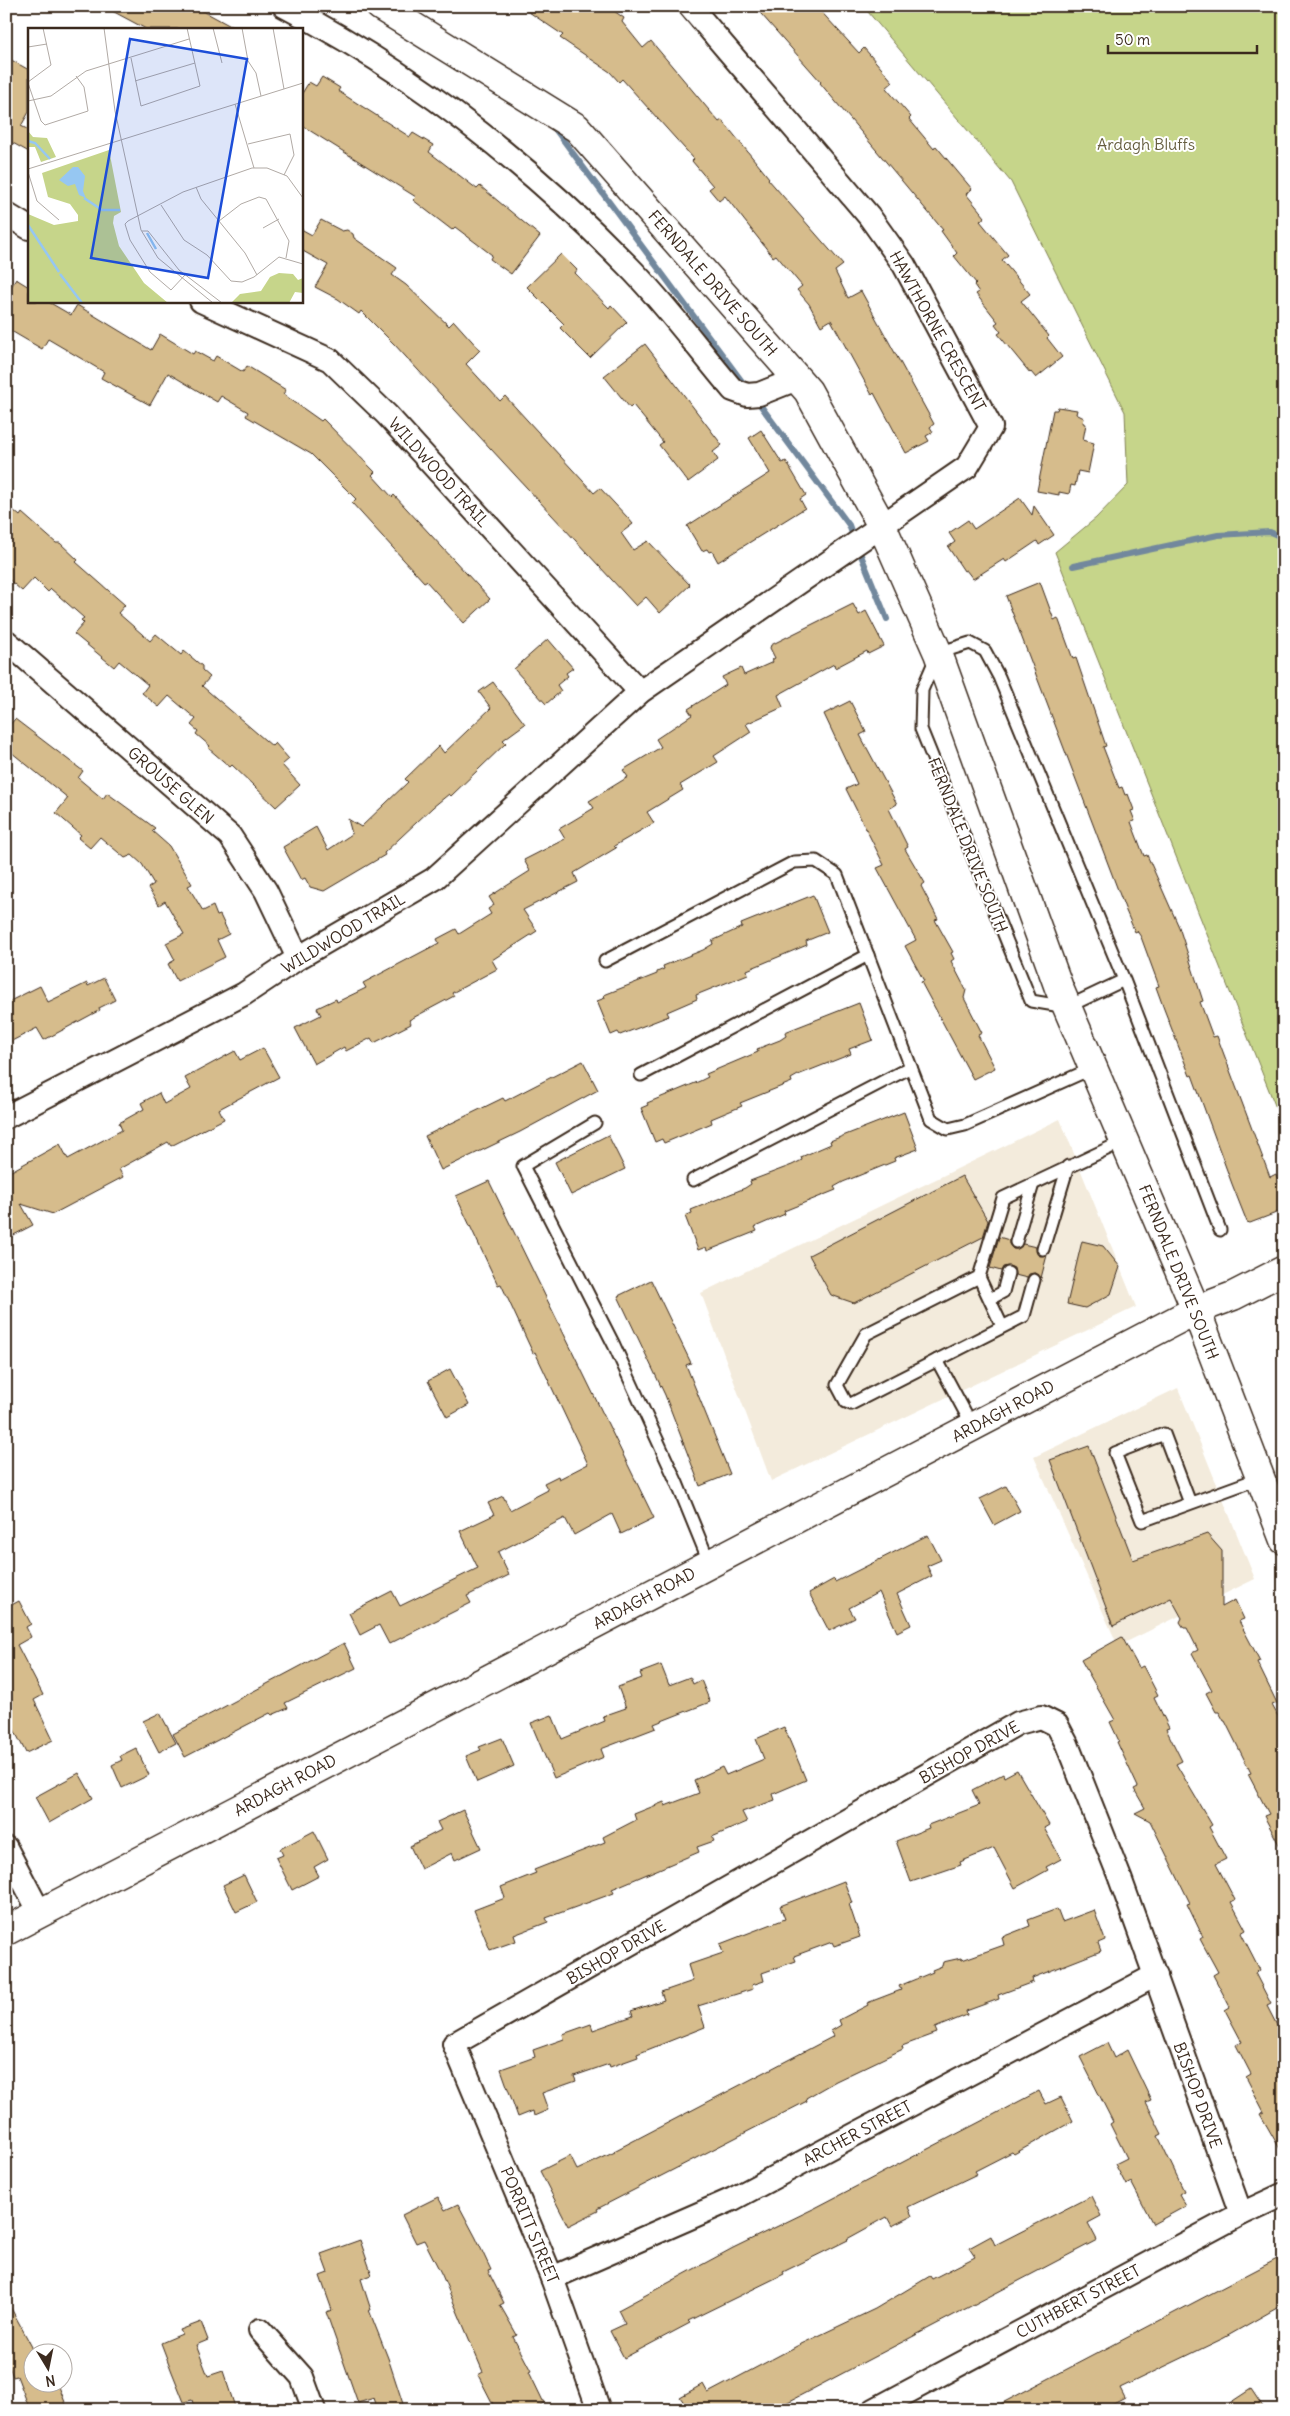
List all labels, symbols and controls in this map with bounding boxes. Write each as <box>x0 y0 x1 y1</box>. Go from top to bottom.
scale bar <box>1108 22 1256 54</box>
inset map <box>28 28 302 302</box>
text: 50 m <box>1115 30 1150 49</box>
park label: Ardagh Bluffs <box>1097 134 1195 154</box>
street label: FERNDALE DRIVE SOUTH <box>644 206 782 360</box>
street label: HAWTHORNE CRESCENT <box>885 247 991 415</box>
street label: WILDWOOD TRAIL <box>385 413 494 531</box>
street label: GROUSE GLEN <box>124 742 218 828</box>
street label: FERNDALE DRIVE SOUTH <box>924 755 1012 935</box>
street label: WILDWOOD TRAIL <box>278 888 409 978</box>
street label: FERNDALE DRIVE SOUTH <box>1135 1182 1223 1362</box>
street label: ARDAGH ROAD <box>948 1376 1058 1446</box>
street label: ARDAGH ROAD <box>589 1563 699 1633</box>
street label: BISHOP DRIVE <box>915 1716 1023 1788</box>
street label: ARDAGH ROAD <box>230 1750 340 1820</box>
street label: BISHOP DRIVE <box>563 1915 669 1989</box>
street label: BISHOP DRIVE <box>1170 2039 1226 2151</box>
street label: ARCHER STREET <box>799 2096 915 2170</box>
street label: PORRITT STREET <box>496 2164 564 2286</box>
street label: CUTHBERT STREET <box>1012 2260 1144 2342</box>
north arrow <box>22 2344 72 2394</box>
text: N <box>44 2371 57 2391</box>

